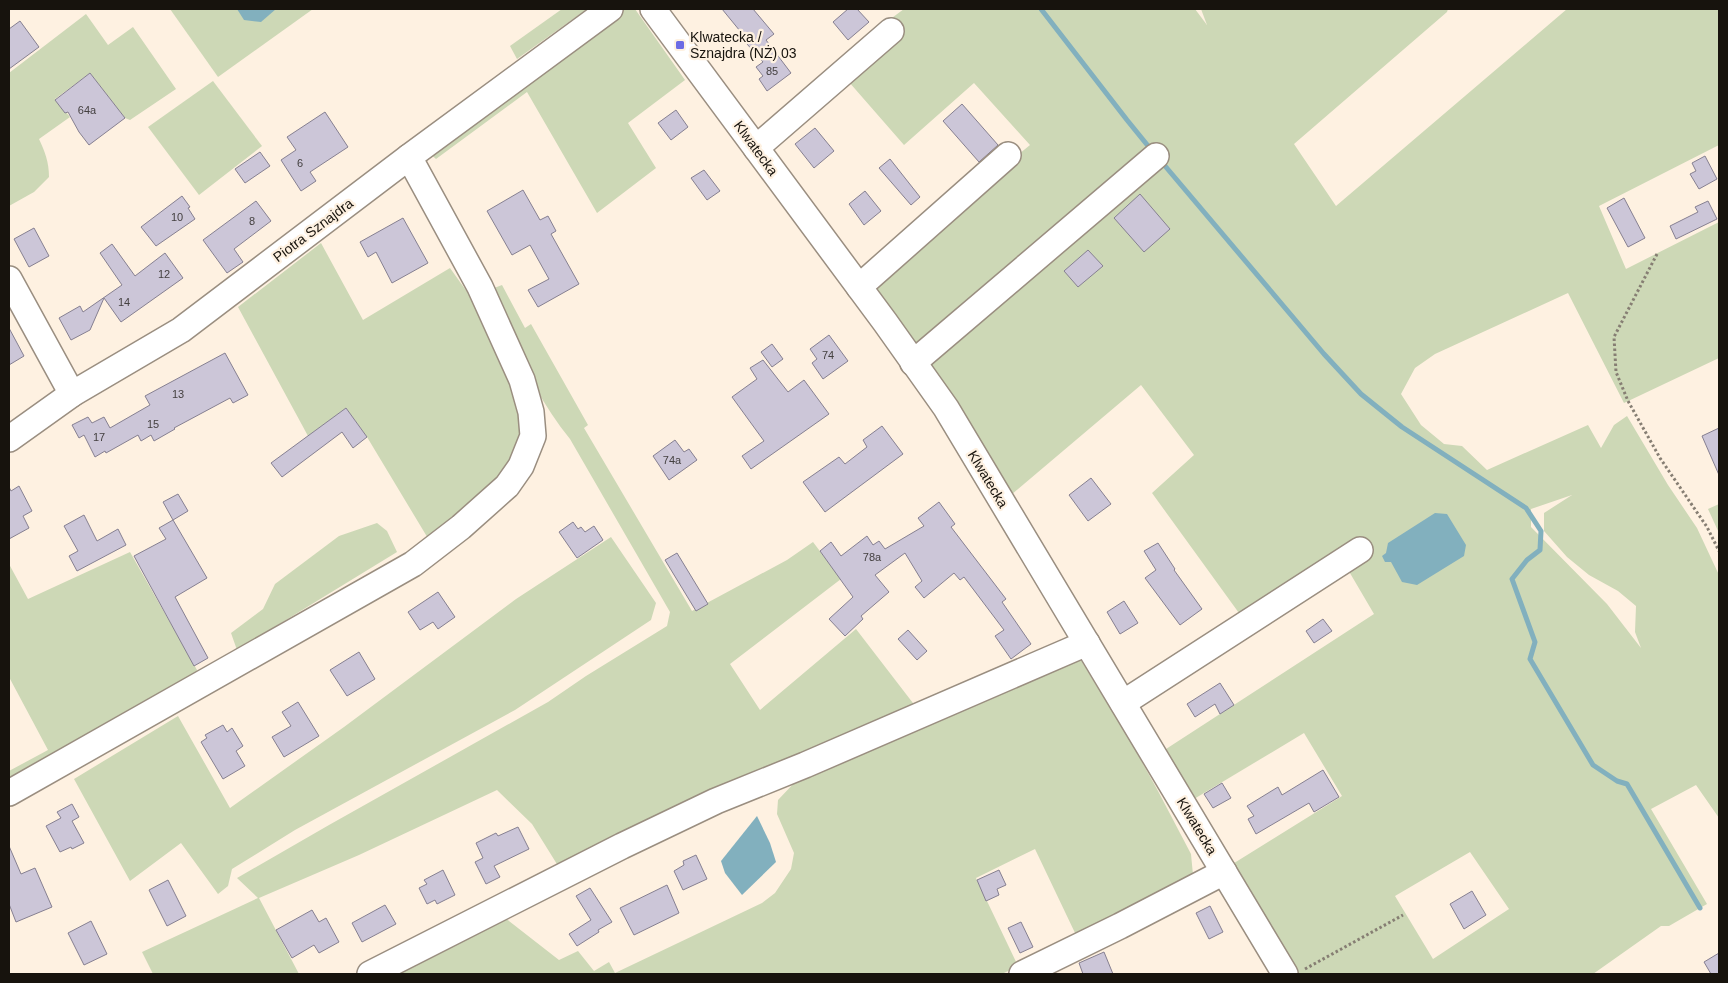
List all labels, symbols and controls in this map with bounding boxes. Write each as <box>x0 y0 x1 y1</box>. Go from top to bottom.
place label: Klwatecka / Sznajdra (NŻ) 03 <box>690 29 797 61</box>
marker: Klwatecka / Sznajdra (NŻ) 03 <box>674 39 686 51</box>
house number: 85 <box>766 65 778 77</box>
house number: 64a <box>78 104 97 116</box>
street label: Klwatecka <box>731 117 781 179</box>
house number: 6 <box>297 157 303 169</box>
street label: Piotra Sznajdra <box>270 195 356 265</box>
house number: 10 <box>171 211 183 223</box>
house number: 8 <box>249 215 255 227</box>
house number: 12 <box>158 268 170 280</box>
house number: 14 <box>118 296 130 308</box>
house number: 74 <box>822 349 834 361</box>
house number: 13 <box>172 388 184 400</box>
house number: 15 <box>147 418 159 430</box>
house number: 17 <box>93 431 105 443</box>
street label: Klwatecka <box>965 448 1011 511</box>
house number: 74a <box>663 454 682 466</box>
house number: 78a <box>863 551 882 563</box>
street label: Klwatecka <box>1174 795 1220 858</box>

